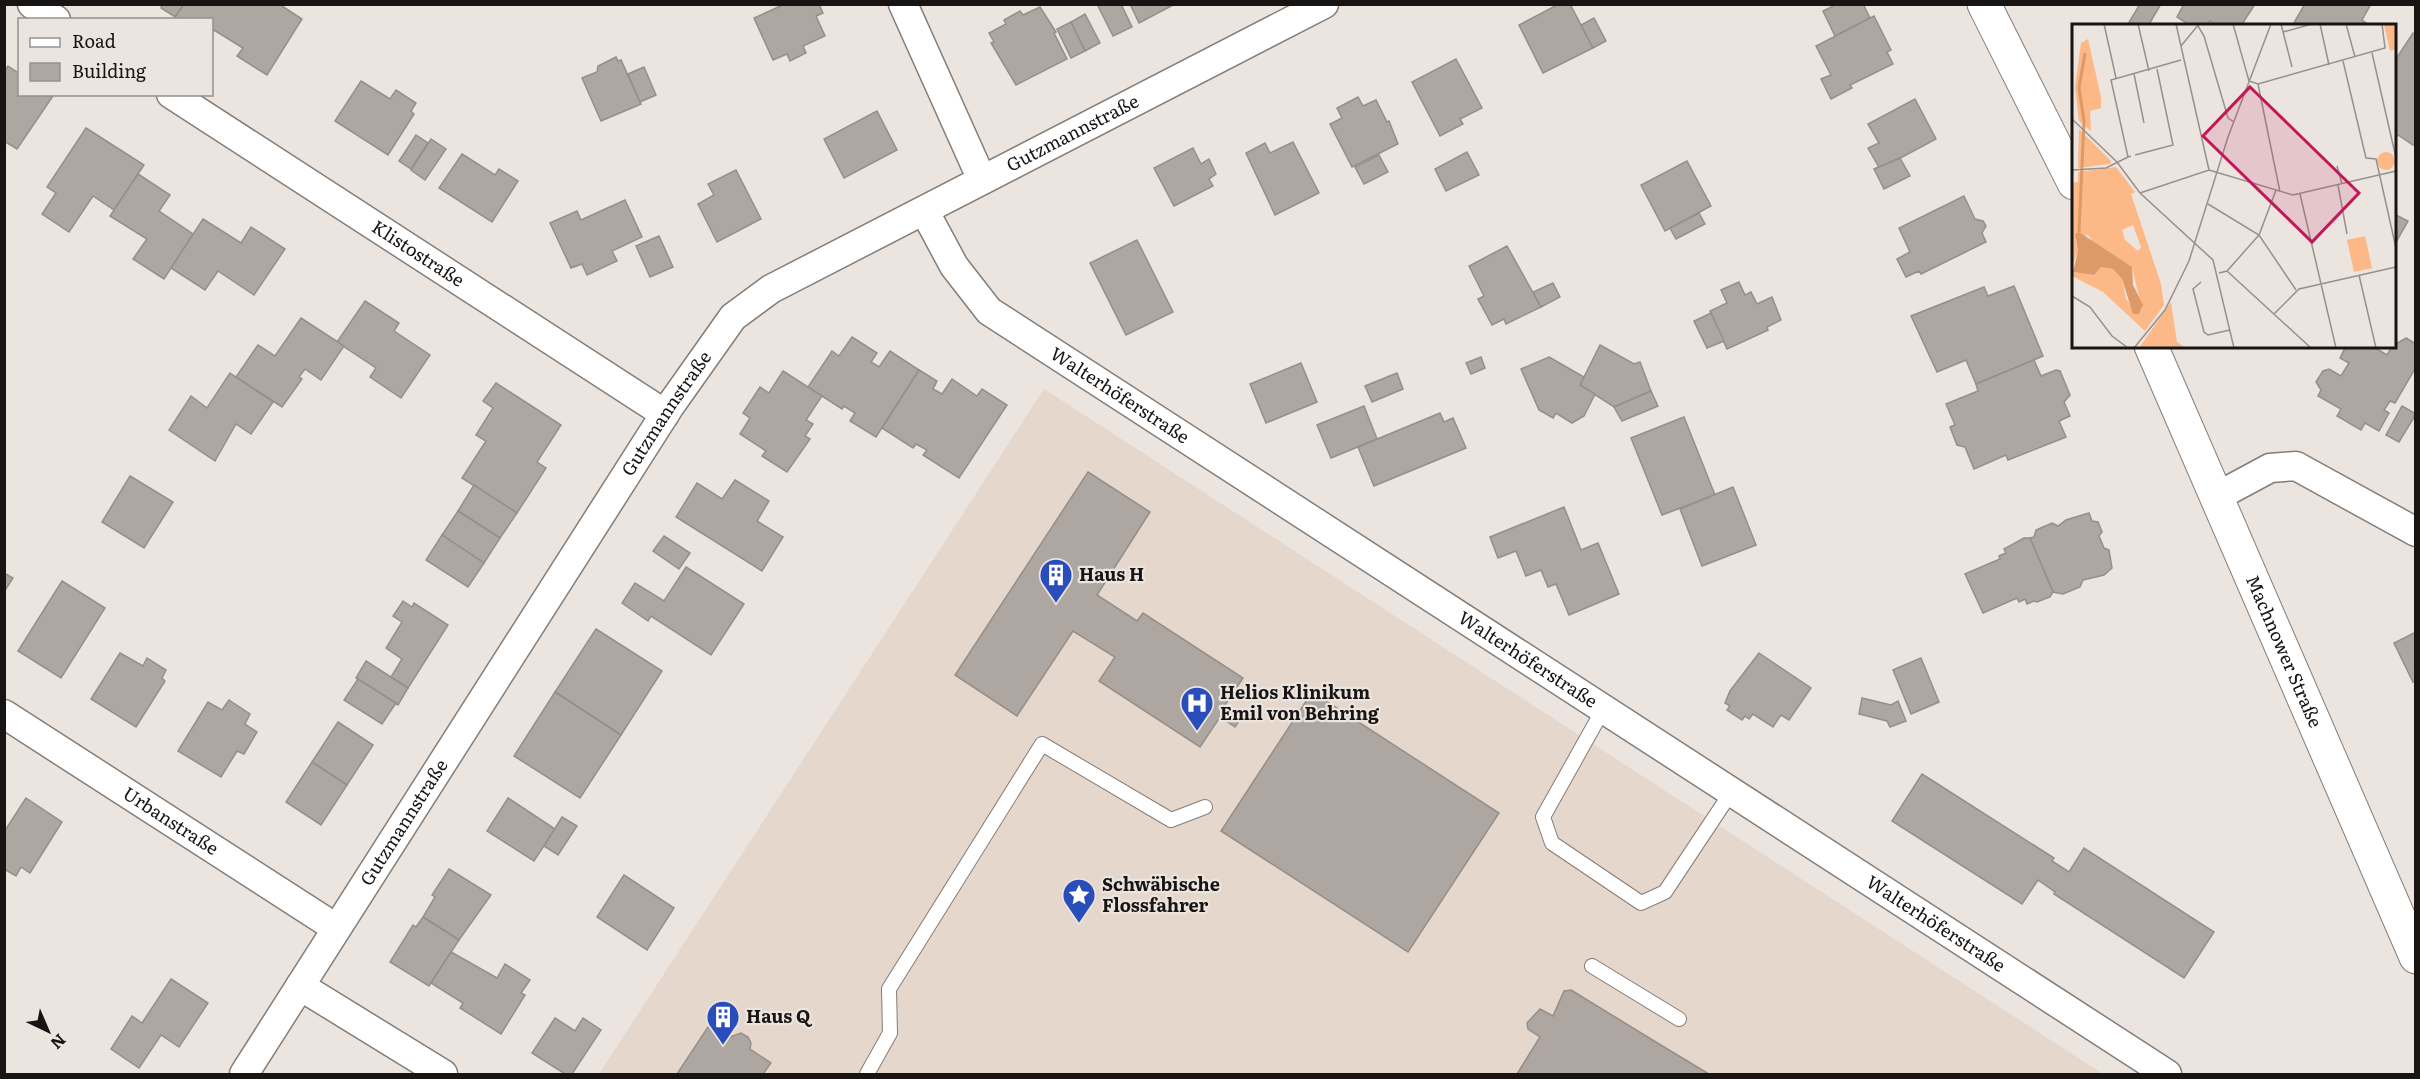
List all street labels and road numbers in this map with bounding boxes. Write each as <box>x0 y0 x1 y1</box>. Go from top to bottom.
street label: Gutzmannstraße <box>1001 87 1143 177</box>
street label: Klistostraße <box>367 213 470 293</box>
street label: Walterhöferstraße <box>1046 339 1195 449</box>
street label: Gutzmannstraße <box>614 345 717 481</box>
street label: Machnower Straße <box>2240 570 2330 731</box>
street label: Walterhöferstraße <box>1454 604 1603 714</box>
street label: Gutzmannstraße <box>352 753 453 891</box>
street label: Urbanstraße <box>118 779 224 861</box>
street label: Walterhöferstraße <box>1861 868 2011 978</box>

